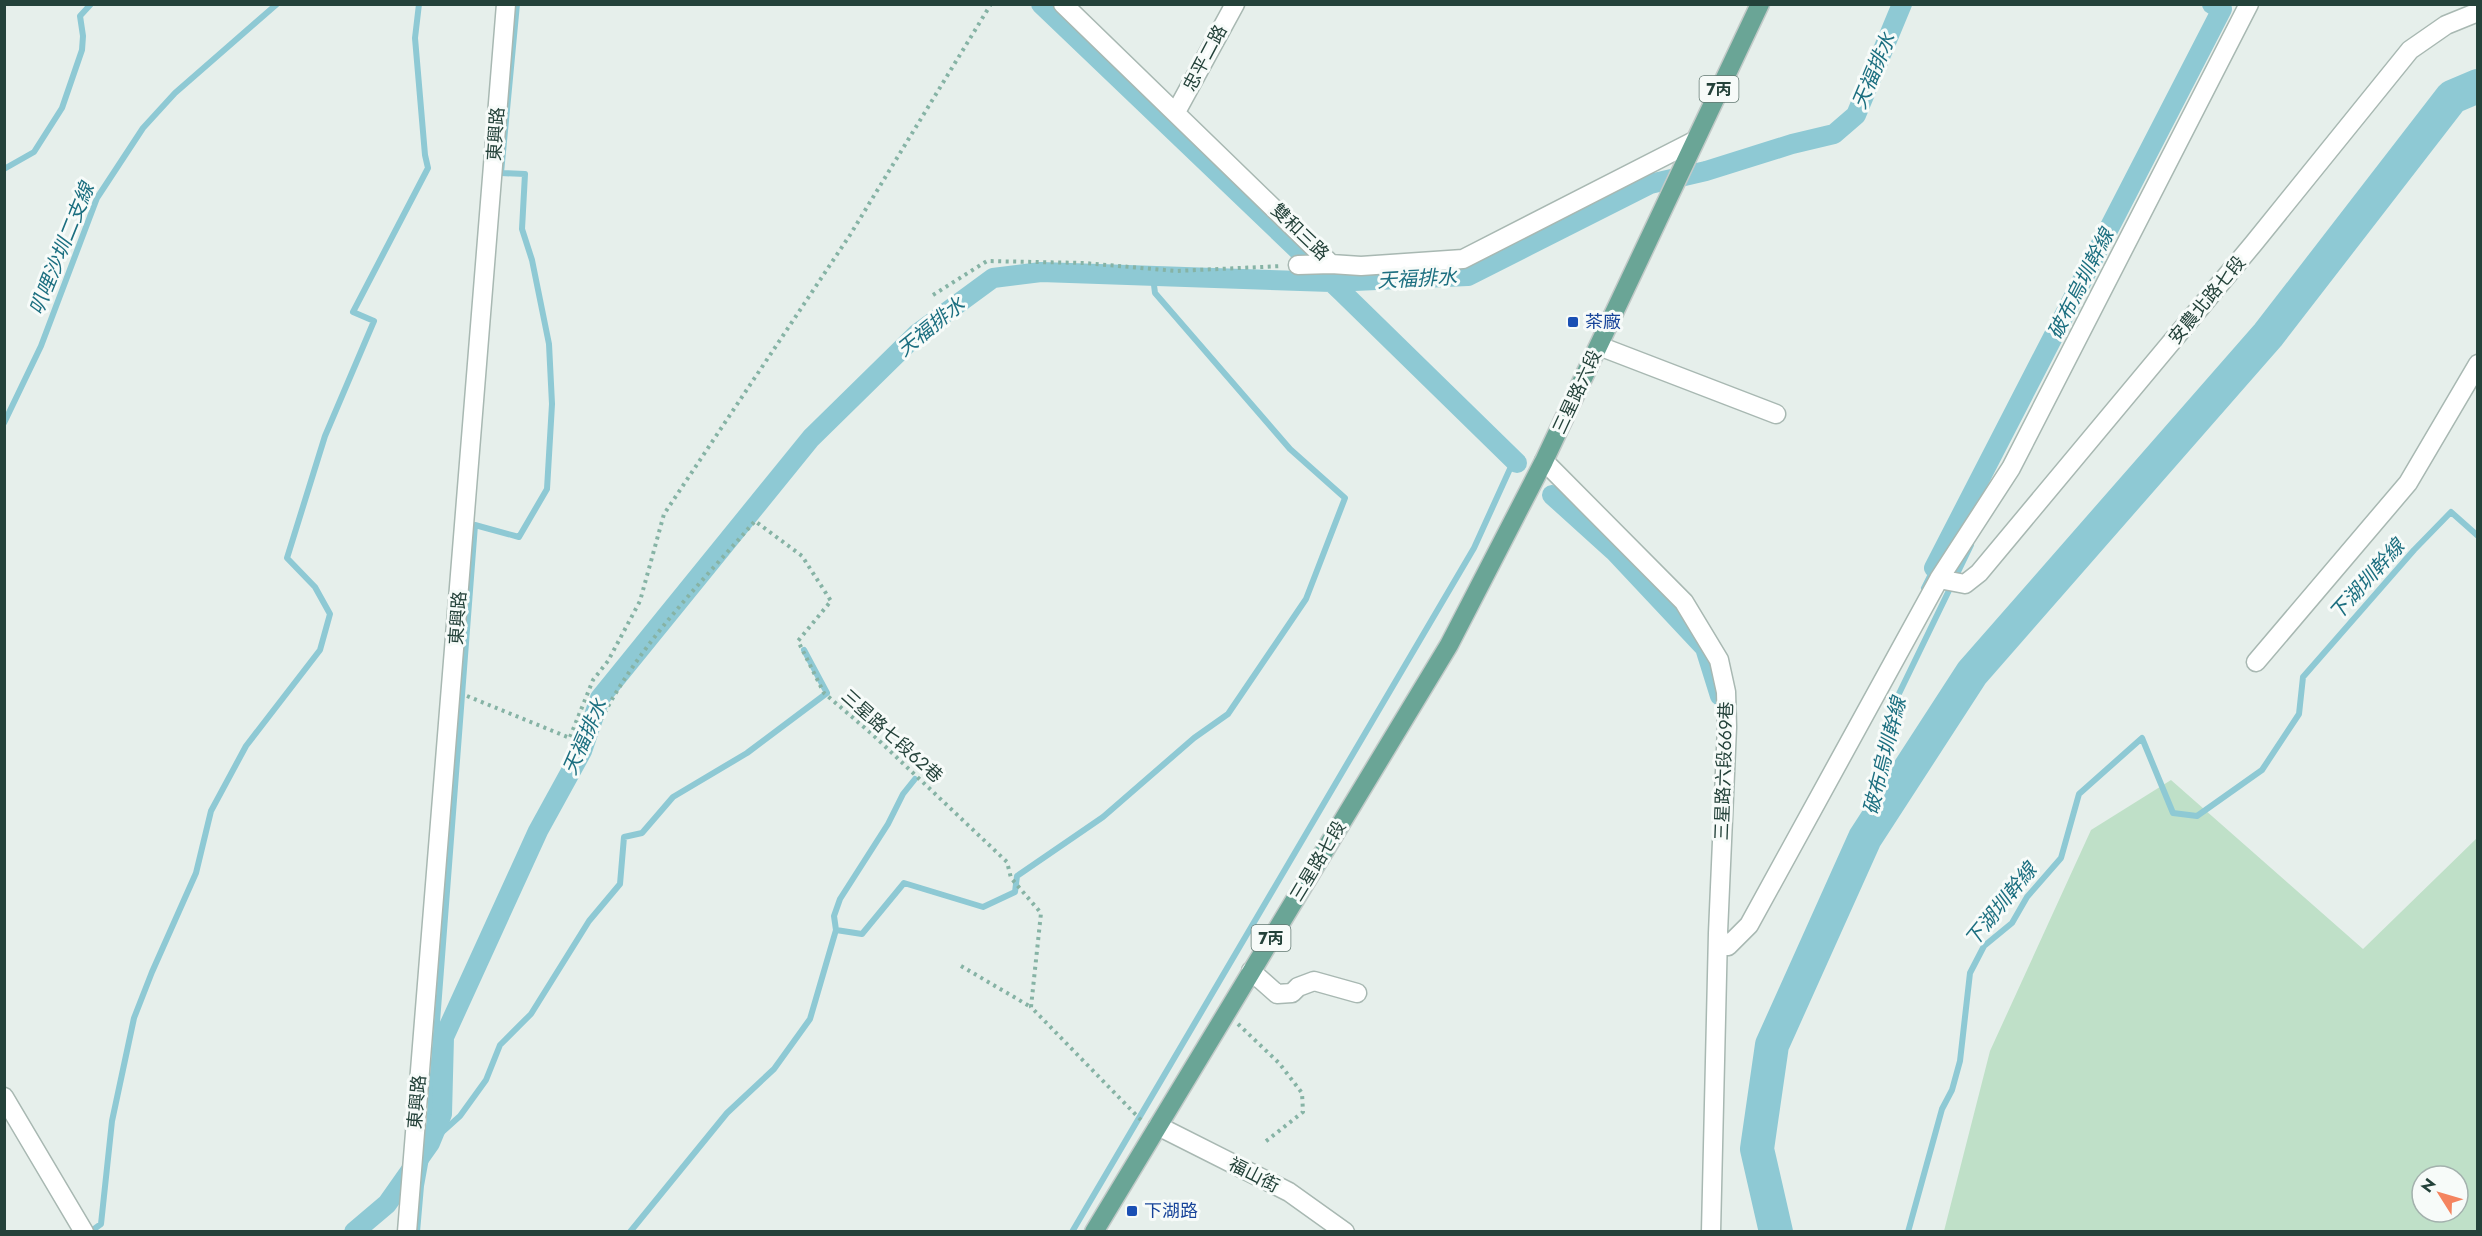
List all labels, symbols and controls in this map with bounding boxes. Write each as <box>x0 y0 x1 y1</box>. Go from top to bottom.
street label: 忠平二路 <box>1177 20 1233 96</box>
water label: 天福排水 <box>1845 28 1903 113</box>
road number: 7丙 <box>1700 76 1738 102</box>
street label: 東興路 <box>481 106 511 162</box>
water label: 叭哩沙圳二支線 <box>22 177 102 319</box>
street label: 雙和三路 <box>1265 198 1335 266</box>
water label: 破布烏圳幹線 <box>2041 222 2122 344</box>
street label: 安農北路七段 <box>2162 250 2252 350</box>
water label: 天福排水 <box>1376 262 1459 296</box>
water label: 天福排水 <box>891 290 972 363</box>
place label: 茶廠 <box>1585 309 1621 335</box>
marker: 茶廠 <box>1566 315 1580 329</box>
street label: 三星路六段 <box>1546 346 1608 438</box>
water label: 下湖圳幹線 <box>2323 532 2413 627</box>
street label: 東興路 <box>443 590 473 646</box>
street label: 三星路七段62巷 <box>836 683 948 789</box>
water label: 破布烏圳幹線 <box>1856 692 1914 818</box>
water label: 天福排水 <box>555 694 615 779</box>
street label: 三星路六段669巷 <box>1709 701 1739 841</box>
street label: 三星路七段 <box>1284 816 1352 906</box>
water label: 下湖圳幹線 <box>1958 855 2045 953</box>
road number: 7丙 <box>1252 925 1290 951</box>
street label: 東興路 <box>402 1074 432 1130</box>
street label: 福山街 <box>1224 1151 1284 1199</box>
north arrow <box>2410 1164 2470 1224</box>
text: N <box>2415 1173 2441 1197</box>
place label: 下湖路 <box>1144 1198 1198 1224</box>
marker: 下湖路 <box>1125 1204 1139 1218</box>

